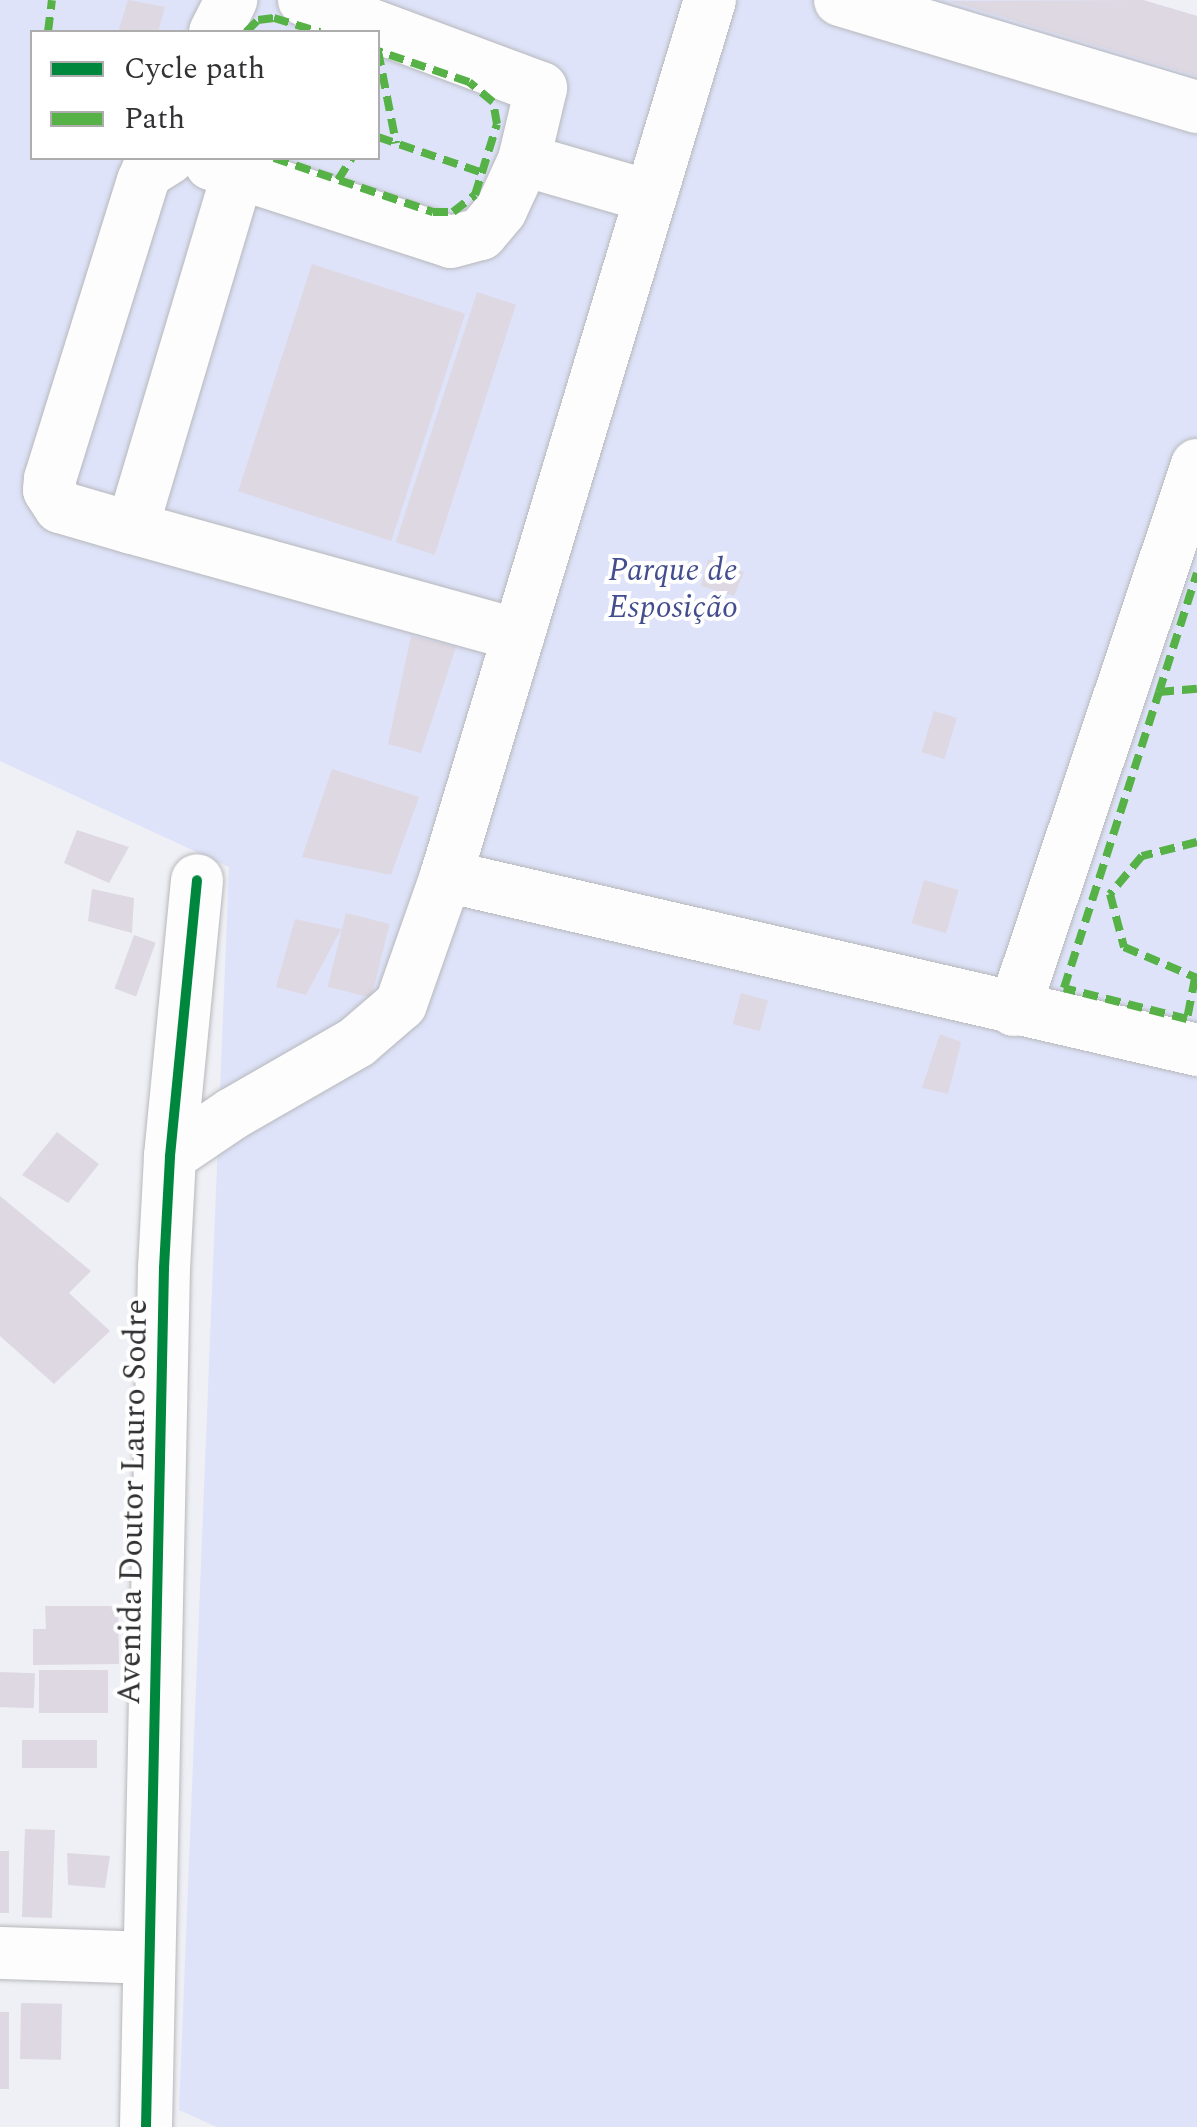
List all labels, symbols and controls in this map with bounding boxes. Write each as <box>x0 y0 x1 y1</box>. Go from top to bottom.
legend <box>30 30 380 160</box>
text: Cycle path <box>124 46 265 92</box>
text: Path <box>124 96 185 142</box>
park label: Parque de Esposição <box>608 553 738 628</box>
street label: Avenida Doutor Lauro Sodre <box>111 1299 157 1705</box>

